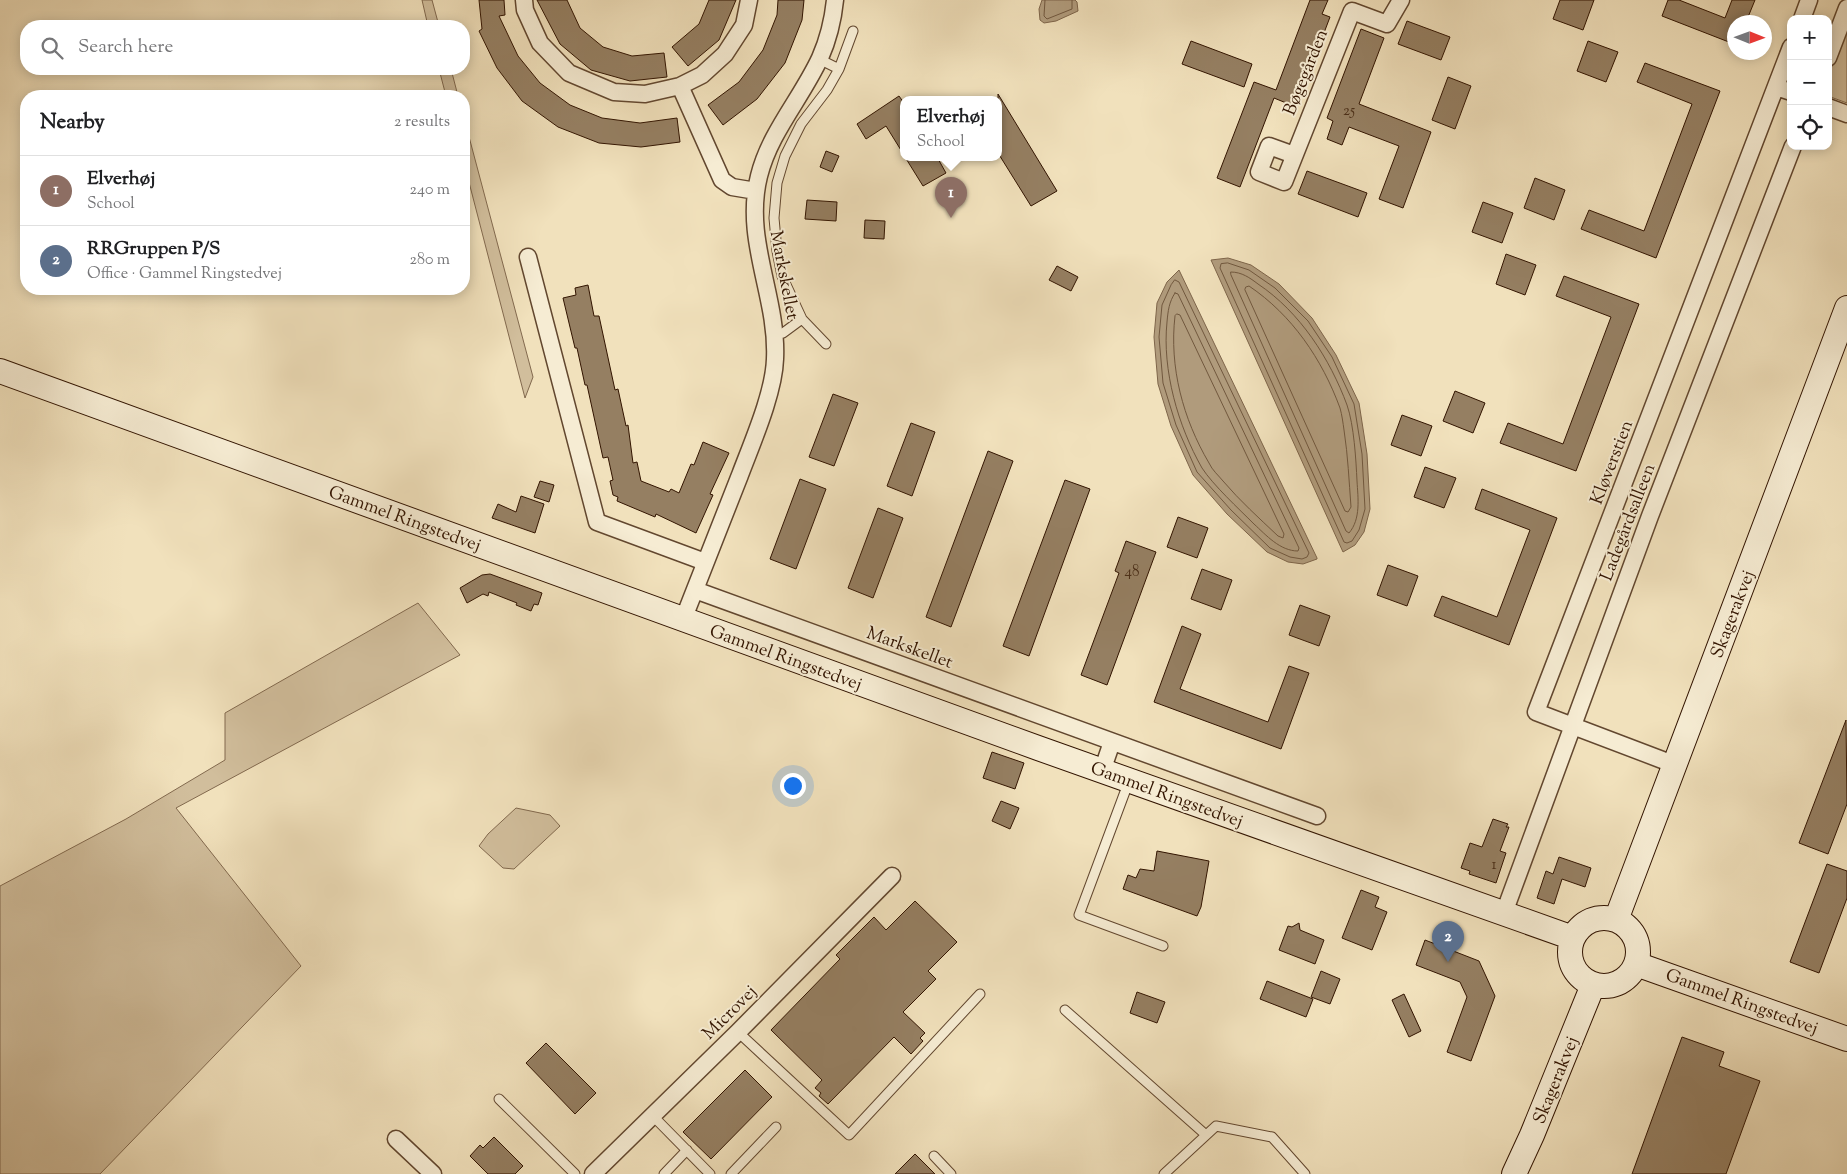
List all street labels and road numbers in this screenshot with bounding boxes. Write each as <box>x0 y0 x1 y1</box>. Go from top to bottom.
street label: Bøgegården <box>1278 25 1336 120</box>
street label: Markskellet <box>762 229 804 322</box>
street label: Kløverstien <box>1585 416 1641 509</box>
street label: Ladegårdsalleen <box>1595 460 1663 585</box>
street label: Gammel Ringstedvej <box>324 480 484 560</box>
street label: Skagerakvej <box>1705 567 1763 663</box>
street label: Gammel Ringstedvej <box>705 619 865 699</box>
street label: Markskellet <box>862 621 956 677</box>
street label: Gammel Ringstedvej <box>1086 756 1246 836</box>
street label: Gammel Ringstedvej <box>1661 963 1821 1043</box>
street label: Microvej <box>697 980 764 1047</box>
street label: Skagerakvej <box>1527 1033 1586 1128</box>

